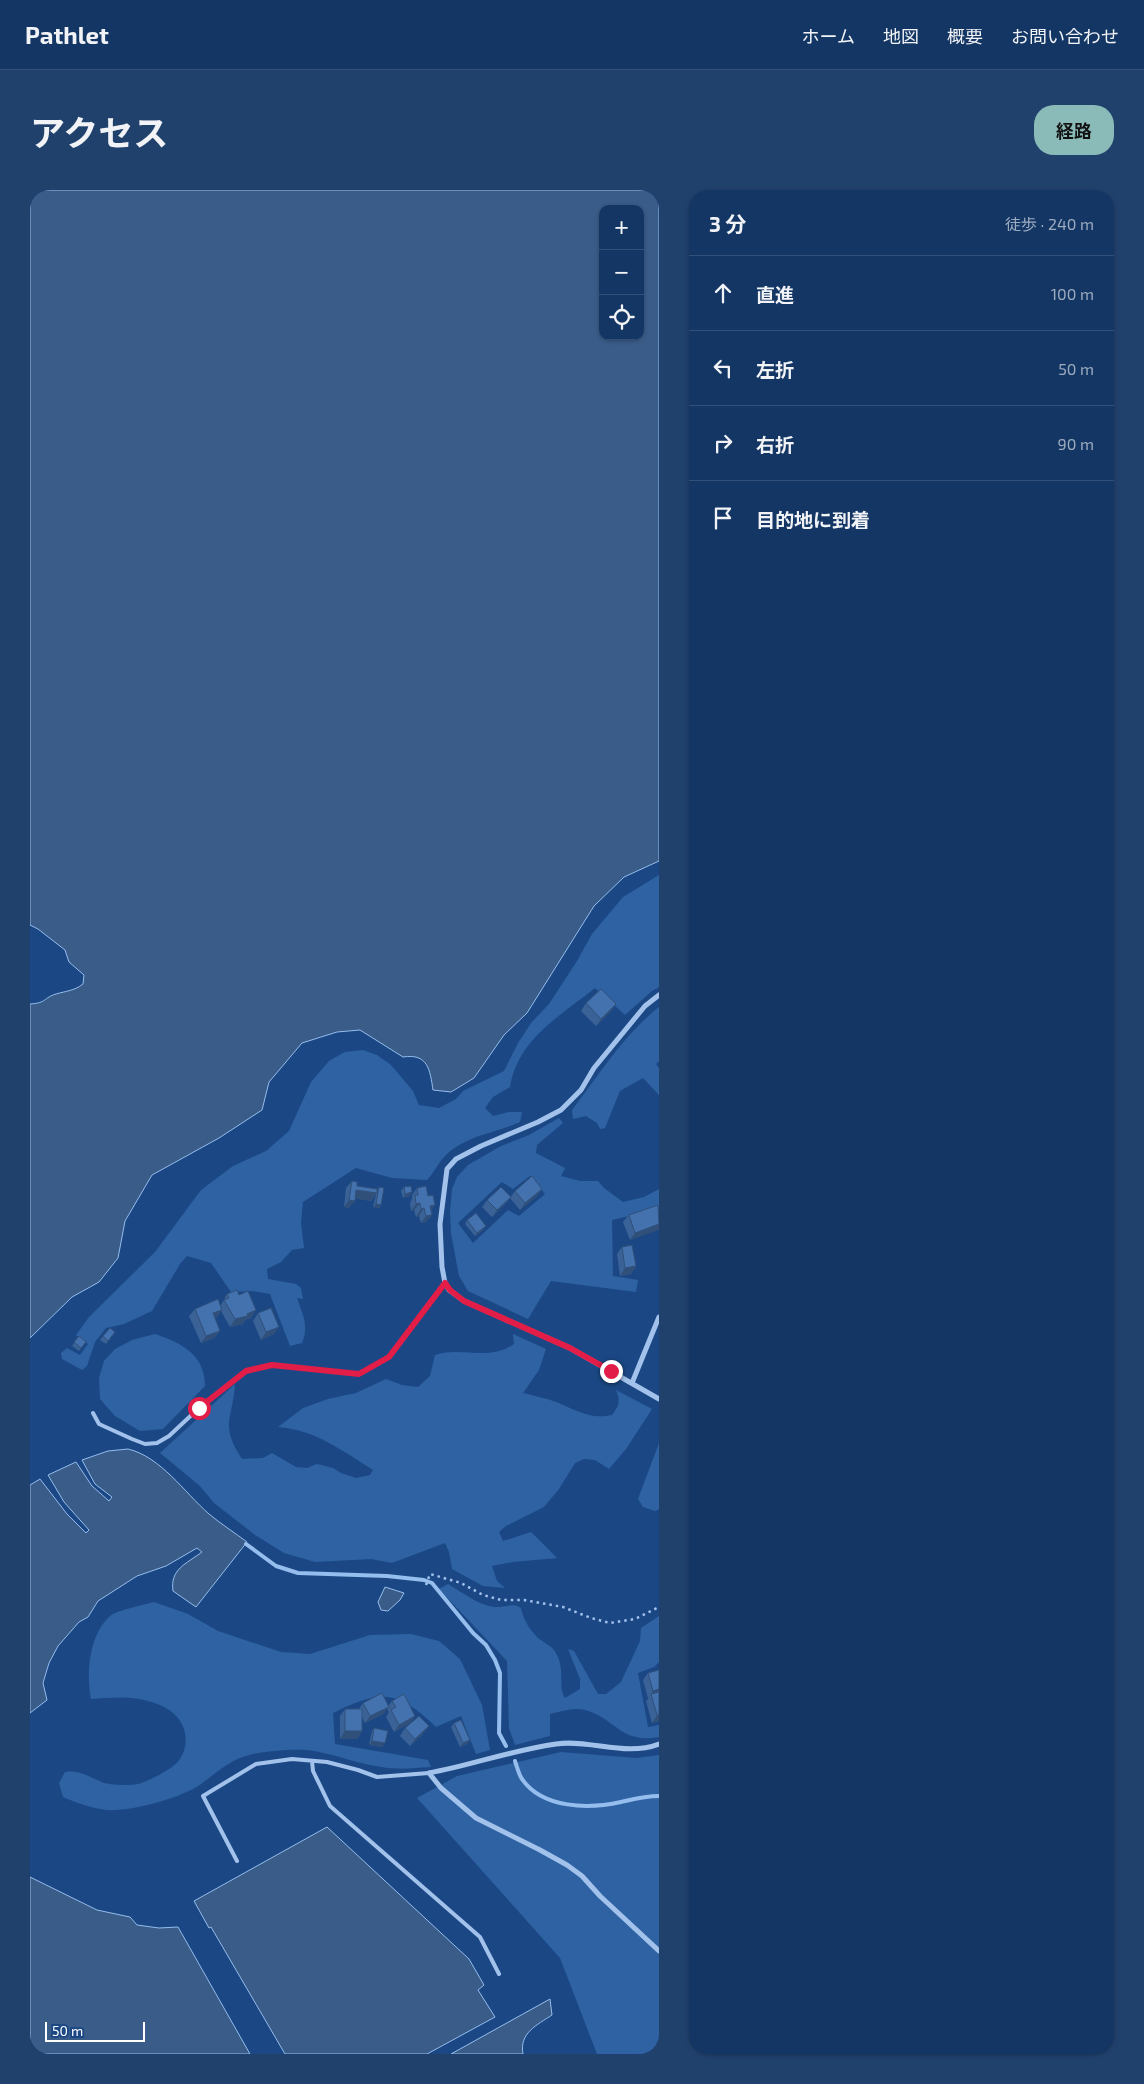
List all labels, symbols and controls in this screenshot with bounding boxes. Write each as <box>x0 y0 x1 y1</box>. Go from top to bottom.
text: Pathlet <box>25 20 109 49</box>
text: ホーム <box>802 25 855 47</box>
text: 地図 <box>883 25 919 47</box>
text: 概要 <box>947 25 983 47</box>
text: お問い合わせ <box>1011 25 1119 47</box>
button: 経路 <box>1034 105 1114 155</box>
text: アクセス <box>30 111 168 153</box>
map controls <box>599 205 644 340</box>
button: + <box>599 205 644 250</box>
text: 3 分 <box>709 211 746 236</box>
text: 徒歩 · 240 m <box>1005 214 1094 233</box>
button: − <box>599 250 644 295</box>
icon: ahead <box>709 279 737 307</box>
text: 直進 <box>756 283 794 306</box>
text: 100 m <box>1051 284 1094 303</box>
button: locate <box>599 295 644 340</box>
icon: left <box>709 354 737 382</box>
text: 左折 <box>756 358 794 381</box>
text: 50 m <box>1058 359 1094 378</box>
icon: right <box>709 429 737 457</box>
text: 右折 <box>756 433 794 456</box>
text: 90 m <box>1058 434 1094 453</box>
icon: arrive <box>709 504 737 532</box>
text: 目的地に到着 <box>756 508 870 531</box>
route end <box>600 1360 623 1383</box>
route start <box>188 1397 211 1420</box>
scale bar <box>45 2019 145 2042</box>
text: 50 m <box>52 2022 83 2039</box>

